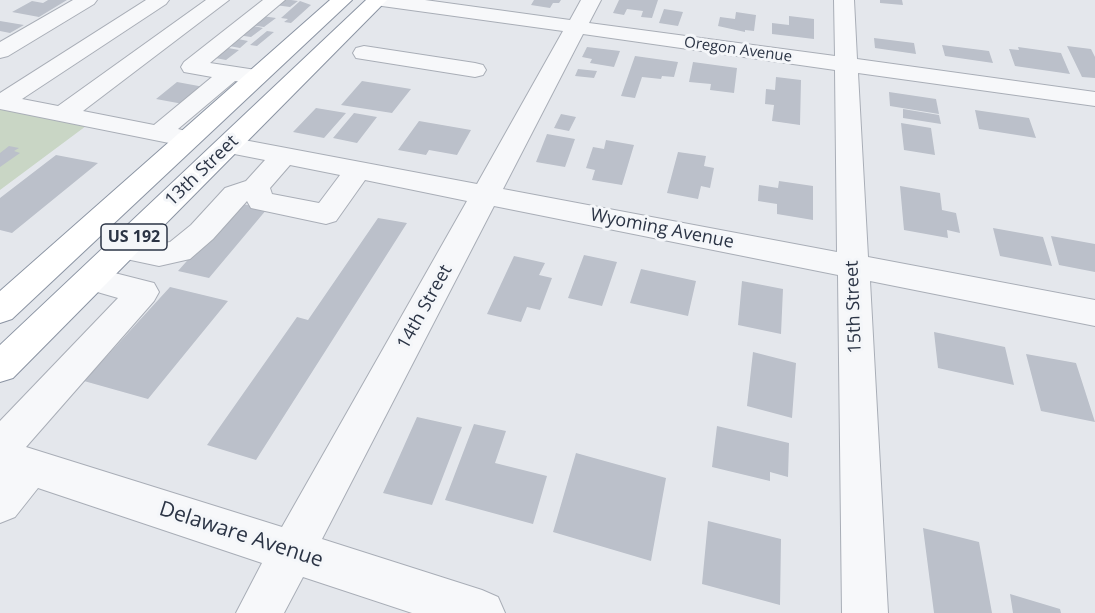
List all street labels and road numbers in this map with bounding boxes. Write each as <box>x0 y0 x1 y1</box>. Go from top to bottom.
street label: Oregon Avenue <box>683 34 793 66</box>
street label: 13th Street <box>161 131 243 211</box>
street label: Wyoming Avenue <box>588 204 736 254</box>
road number: US 192 <box>101 224 167 250</box>
street label: 15th Street <box>842 260 866 354</box>
street label: 14th Street <box>393 261 457 353</box>
street label: Delaware Avenue <box>156 497 326 573</box>

